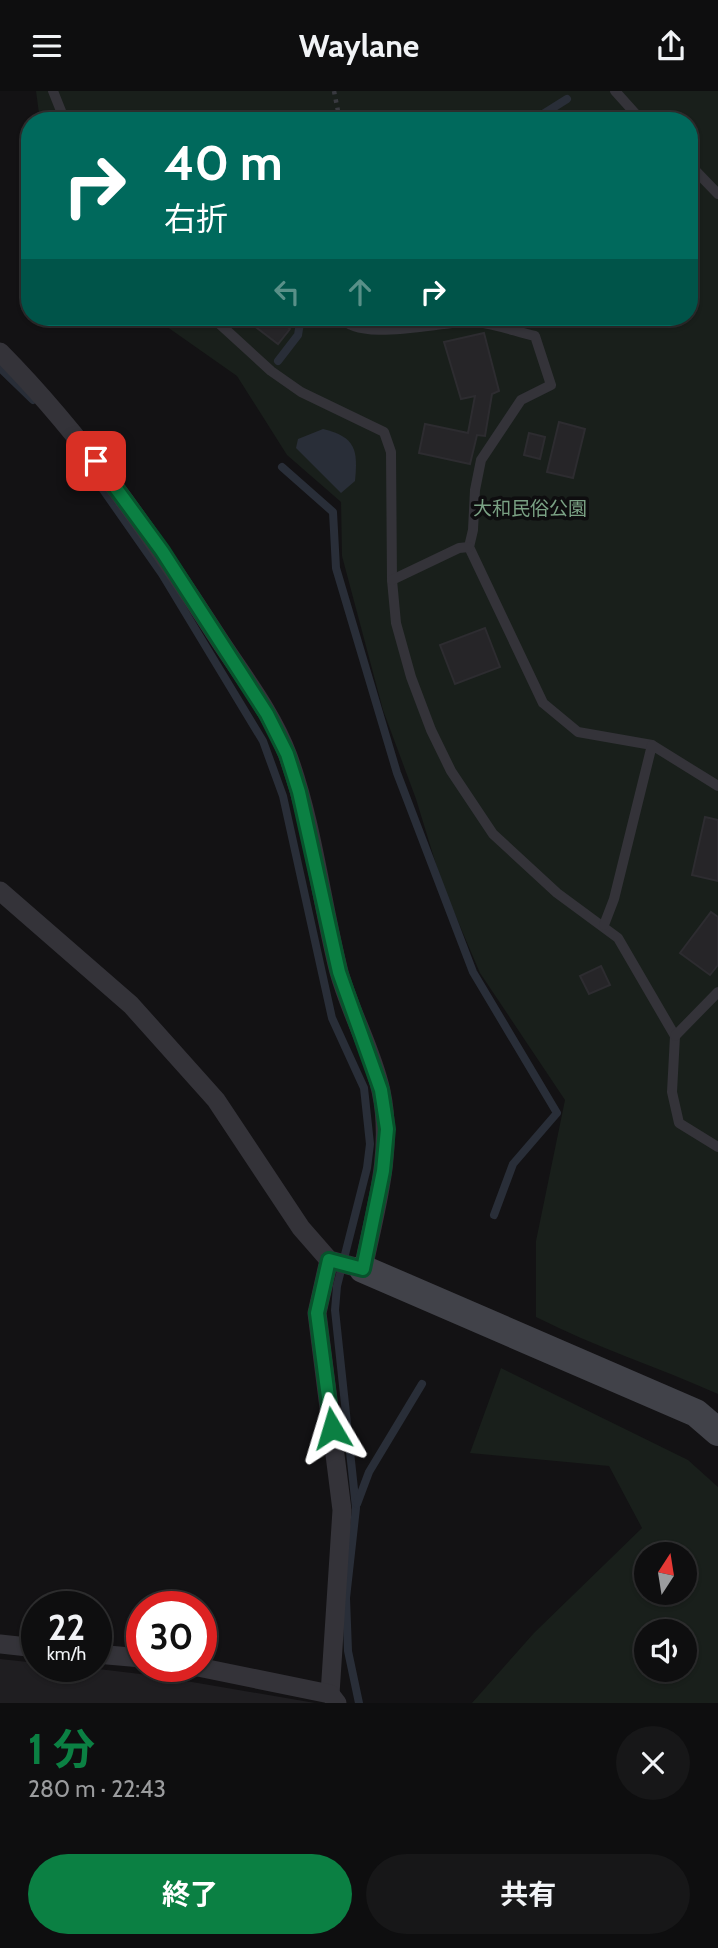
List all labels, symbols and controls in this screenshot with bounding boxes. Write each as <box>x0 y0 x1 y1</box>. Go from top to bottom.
text: Waylane <box>299 26 419 65</box>
icon: menu <box>28 27 66 65</box>
icon: share <box>652 27 690 65</box>
text: 40 m <box>164 133 283 192</box>
icon: right <box>49 140 140 231</box>
text: 右折 <box>164 199 228 238</box>
icon: left <box>268 273 306 311</box>
icon: ahead <box>341 273 379 311</box>
icon: right <box>414 273 452 311</box>
pin <box>66 431 126 491</box>
icon: arrive <box>77 442 115 480</box>
park label: 大和民俗公園 <box>473 497 587 520</box>
position arrow <box>295 1391 369 1465</box>
north arrow <box>634 1542 696 1605</box>
map controls <box>634 1542 697 1682</box>
speed limit sign: 30 <box>126 1591 217 1682</box>
text: 22 <box>48 1606 85 1649</box>
button: sound <box>634 1619 697 1682</box>
text: km/h <box>47 1643 86 1665</box>
text: 1 分 <box>28 1723 95 1775</box>
button: close <box>616 1726 690 1800</box>
text: 280 m · 22:43 <box>28 1775 166 1803</box>
button: 終了 <box>28 1854 352 1934</box>
button: 共有 <box>366 1854 690 1934</box>

